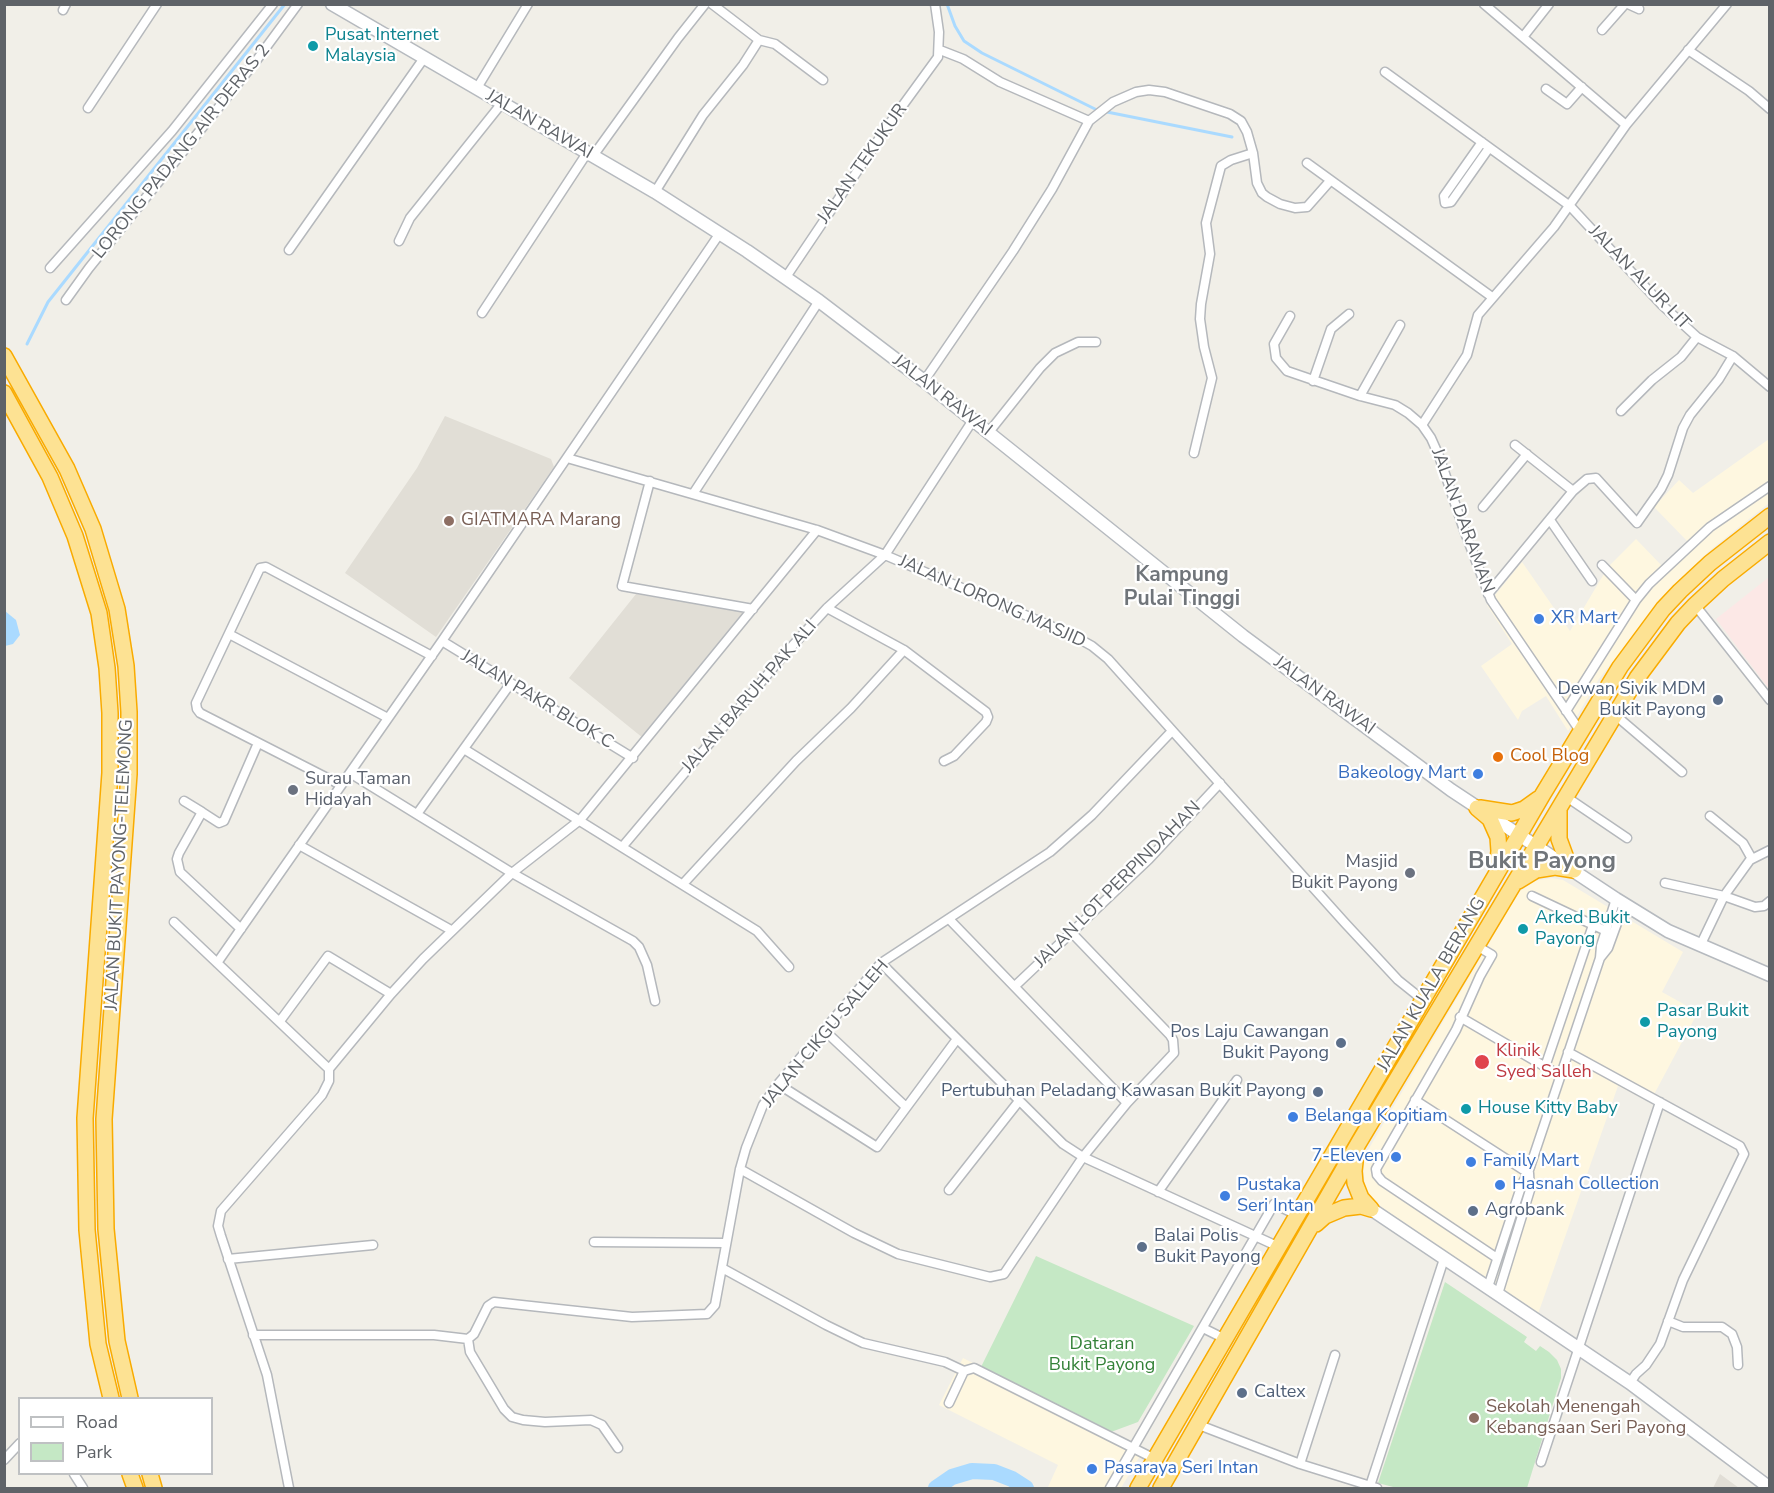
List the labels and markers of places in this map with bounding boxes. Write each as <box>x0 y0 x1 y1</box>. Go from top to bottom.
place label: Pusat Internet Malaysia <box>325 25 439 68</box>
marker: Pusat Internet Malaysia <box>306 39 320 53</box>
place label: GIATMARA Marang <box>461 510 621 532</box>
marker: GIATMARA Marang <box>442 514 456 528</box>
place label: XR Mart <box>1551 608 1618 630</box>
marker: XR Mart <box>1532 612 1546 626</box>
place label: Dewan Sivik MDM Bukit Payong <box>1557 679 1706 722</box>
marker: Dewan Sivik MDM Bukit Payong <box>1711 693 1725 707</box>
place label: Cool Blog <box>1510 746 1589 768</box>
marker: Cool Blog <box>1491 750 1505 764</box>
place label: Bakeology Mart <box>1338 763 1466 785</box>
marker: Bakeology Mart <box>1471 767 1485 781</box>
place label: Surau Taman Hidayah <box>305 769 411 812</box>
marker: Surau Taman Hidayah <box>286 783 300 797</box>
place label: Masjid Bukit Payong <box>1291 852 1398 894</box>
marker: Masjid Bukit Payong <box>1403 866 1417 880</box>
place label: Arked Bukit Payong <box>1535 908 1630 950</box>
marker: Arked Bukit Payong <box>1516 922 1530 936</box>
place label: Pasar Bukit Payong <box>1657 1001 1749 1044</box>
marker: Pasar Bukit Payong <box>1638 1015 1652 1029</box>
place label: Pos Laju Cawangan Bukit Payong <box>1170 1022 1329 1064</box>
marker: Pos Laju Cawangan Bukit Payong <box>1334 1036 1348 1050</box>
place label: Klinik Syed Salleh <box>1496 1041 1592 1084</box>
marker: Klinik Syed Salleh <box>1473 1053 1491 1071</box>
place label: Pertubuhan Peladang Kawasan Bukit Payong <box>941 1081 1306 1103</box>
marker: Pertubuhan Peladang Kawasan Bukit Payong <box>1311 1085 1325 1099</box>
place label: House Kitty Baby <box>1478 1098 1618 1120</box>
marker: House Kitty Baby <box>1459 1102 1473 1116</box>
place label: Belanga Kopitiam <box>1305 1106 1448 1128</box>
marker: Belanga Kopitiam <box>1286 1110 1300 1124</box>
place label: 7-Eleven <box>1311 1146 1384 1168</box>
marker: 7-Eleven <box>1389 1150 1403 1164</box>
place label: Family Mart <box>1483 1151 1579 1173</box>
marker: Family Mart <box>1464 1155 1478 1169</box>
place label: Hasnah Collection <box>1512 1174 1659 1196</box>
place label: Pustaka Seri Intan <box>1237 1175 1314 1218</box>
marker: Hasnah Collection <box>1493 1178 1507 1192</box>
marker: Pustaka Seri Intan <box>1218 1189 1232 1203</box>
place label: Agrobank <box>1485 1200 1564 1222</box>
marker: Agrobank <box>1466 1204 1480 1218</box>
place label: Balai Polis Bukit Payong <box>1154 1226 1261 1268</box>
marker: Balai Polis Bukit Payong <box>1135 1240 1149 1254</box>
place label: Caltex <box>1254 1382 1306 1404</box>
marker: Caltex <box>1235 1386 1249 1400</box>
place label: Sekolah Menengah Kebangsaan Seri Payong <box>1486 1397 1686 1440</box>
marker: Sekolah Menengah Kebangsaan Seri Payong <box>1467 1411 1481 1425</box>
place label: Pasaraya Seri Intan <box>1104 1458 1259 1480</box>
marker: Pasaraya Seri Intan <box>1085 1462 1099 1476</box>

